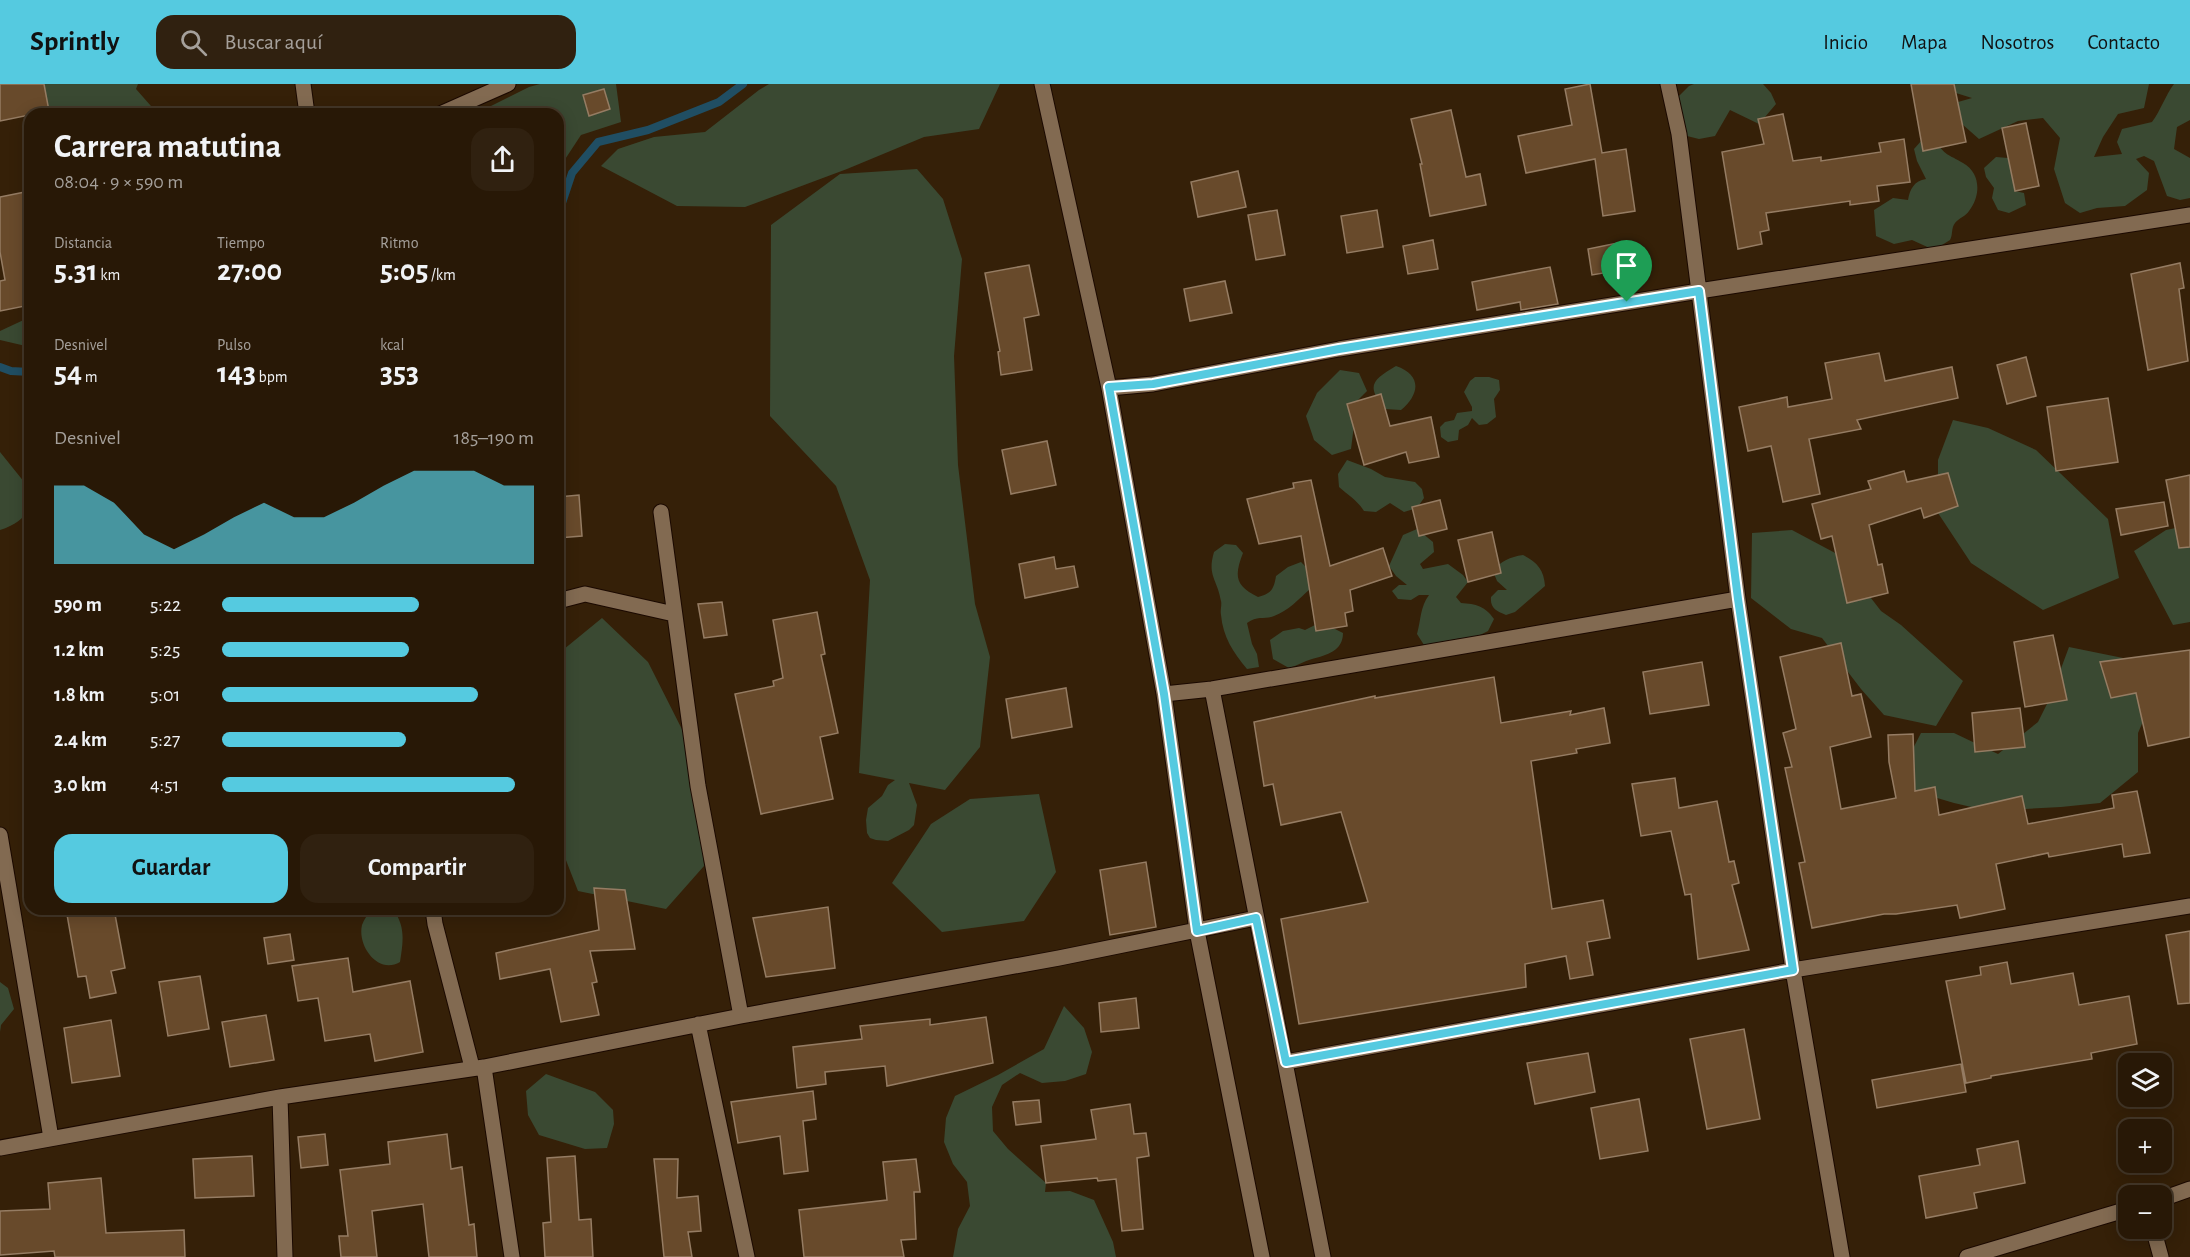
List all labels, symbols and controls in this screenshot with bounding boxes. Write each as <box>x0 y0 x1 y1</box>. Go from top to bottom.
search box <box>156 15 576 69</box>
icon: search <box>177 26 210 59</box>
text: Sprintly <box>30 28 120 56</box>
text: Buscar aquí <box>225 31 323 53</box>
text: Inicio <box>1823 32 1868 53</box>
text: Mapa <box>1901 32 1948 53</box>
text: Nosotros <box>1981 32 2054 53</box>
text: Contacto <box>2087 32 2160 53</box>
button: share <box>471 128 534 191</box>
text: Carrera matutina <box>54 131 281 164</box>
text: 08:04 · 9 × 590 m <box>54 172 183 192</box>
text: Distancia <box>54 235 112 251</box>
text: Tiempo <box>217 235 265 251</box>
text: Ritmo <box>380 235 419 251</box>
pin <box>1601 240 1652 302</box>
icon: arrive <box>1610 249 1643 282</box>
text: 5.31 <box>54 256 98 286</box>
text: 27:00 <box>217 256 282 286</box>
text: 5:05 <box>380 256 428 286</box>
text: km <box>98 267 120 283</box>
text: /km <box>428 267 456 283</box>
text: Desnivel <box>54 337 108 353</box>
text: Pulso <box>217 337 251 353</box>
text: kcal <box>380 337 404 353</box>
text: 54 <box>54 358 82 388</box>
text: 143 <box>217 358 256 388</box>
text: 353 <box>380 358 419 388</box>
text: m <box>82 369 98 385</box>
text: bpm <box>256 369 287 385</box>
text: Desnivel <box>54 428 121 448</box>
text: 185–190 m <box>454 428 534 448</box>
text: 590 m <box>54 595 102 615</box>
text: 5:22 <box>150 595 181 615</box>
text: 1.2 km <box>54 640 104 660</box>
text: 5:25 <box>150 640 180 660</box>
text: 1.8 km <box>54 685 105 705</box>
text: 5:01 <box>150 685 180 705</box>
text: 2.4 km <box>54 730 107 750</box>
text: 5:27 <box>150 730 180 750</box>
text: 3.0 km <box>54 775 107 795</box>
text: 4:51 <box>150 775 179 795</box>
button: Guardar <box>54 834 288 903</box>
button: Compartir <box>300 834 534 903</box>
map controls <box>2118 1053 2172 1239</box>
button: layers <box>2118 1053 2172 1107</box>
button: + <box>2118 1119 2172 1173</box>
button: − <box>2118 1185 2172 1239</box>

